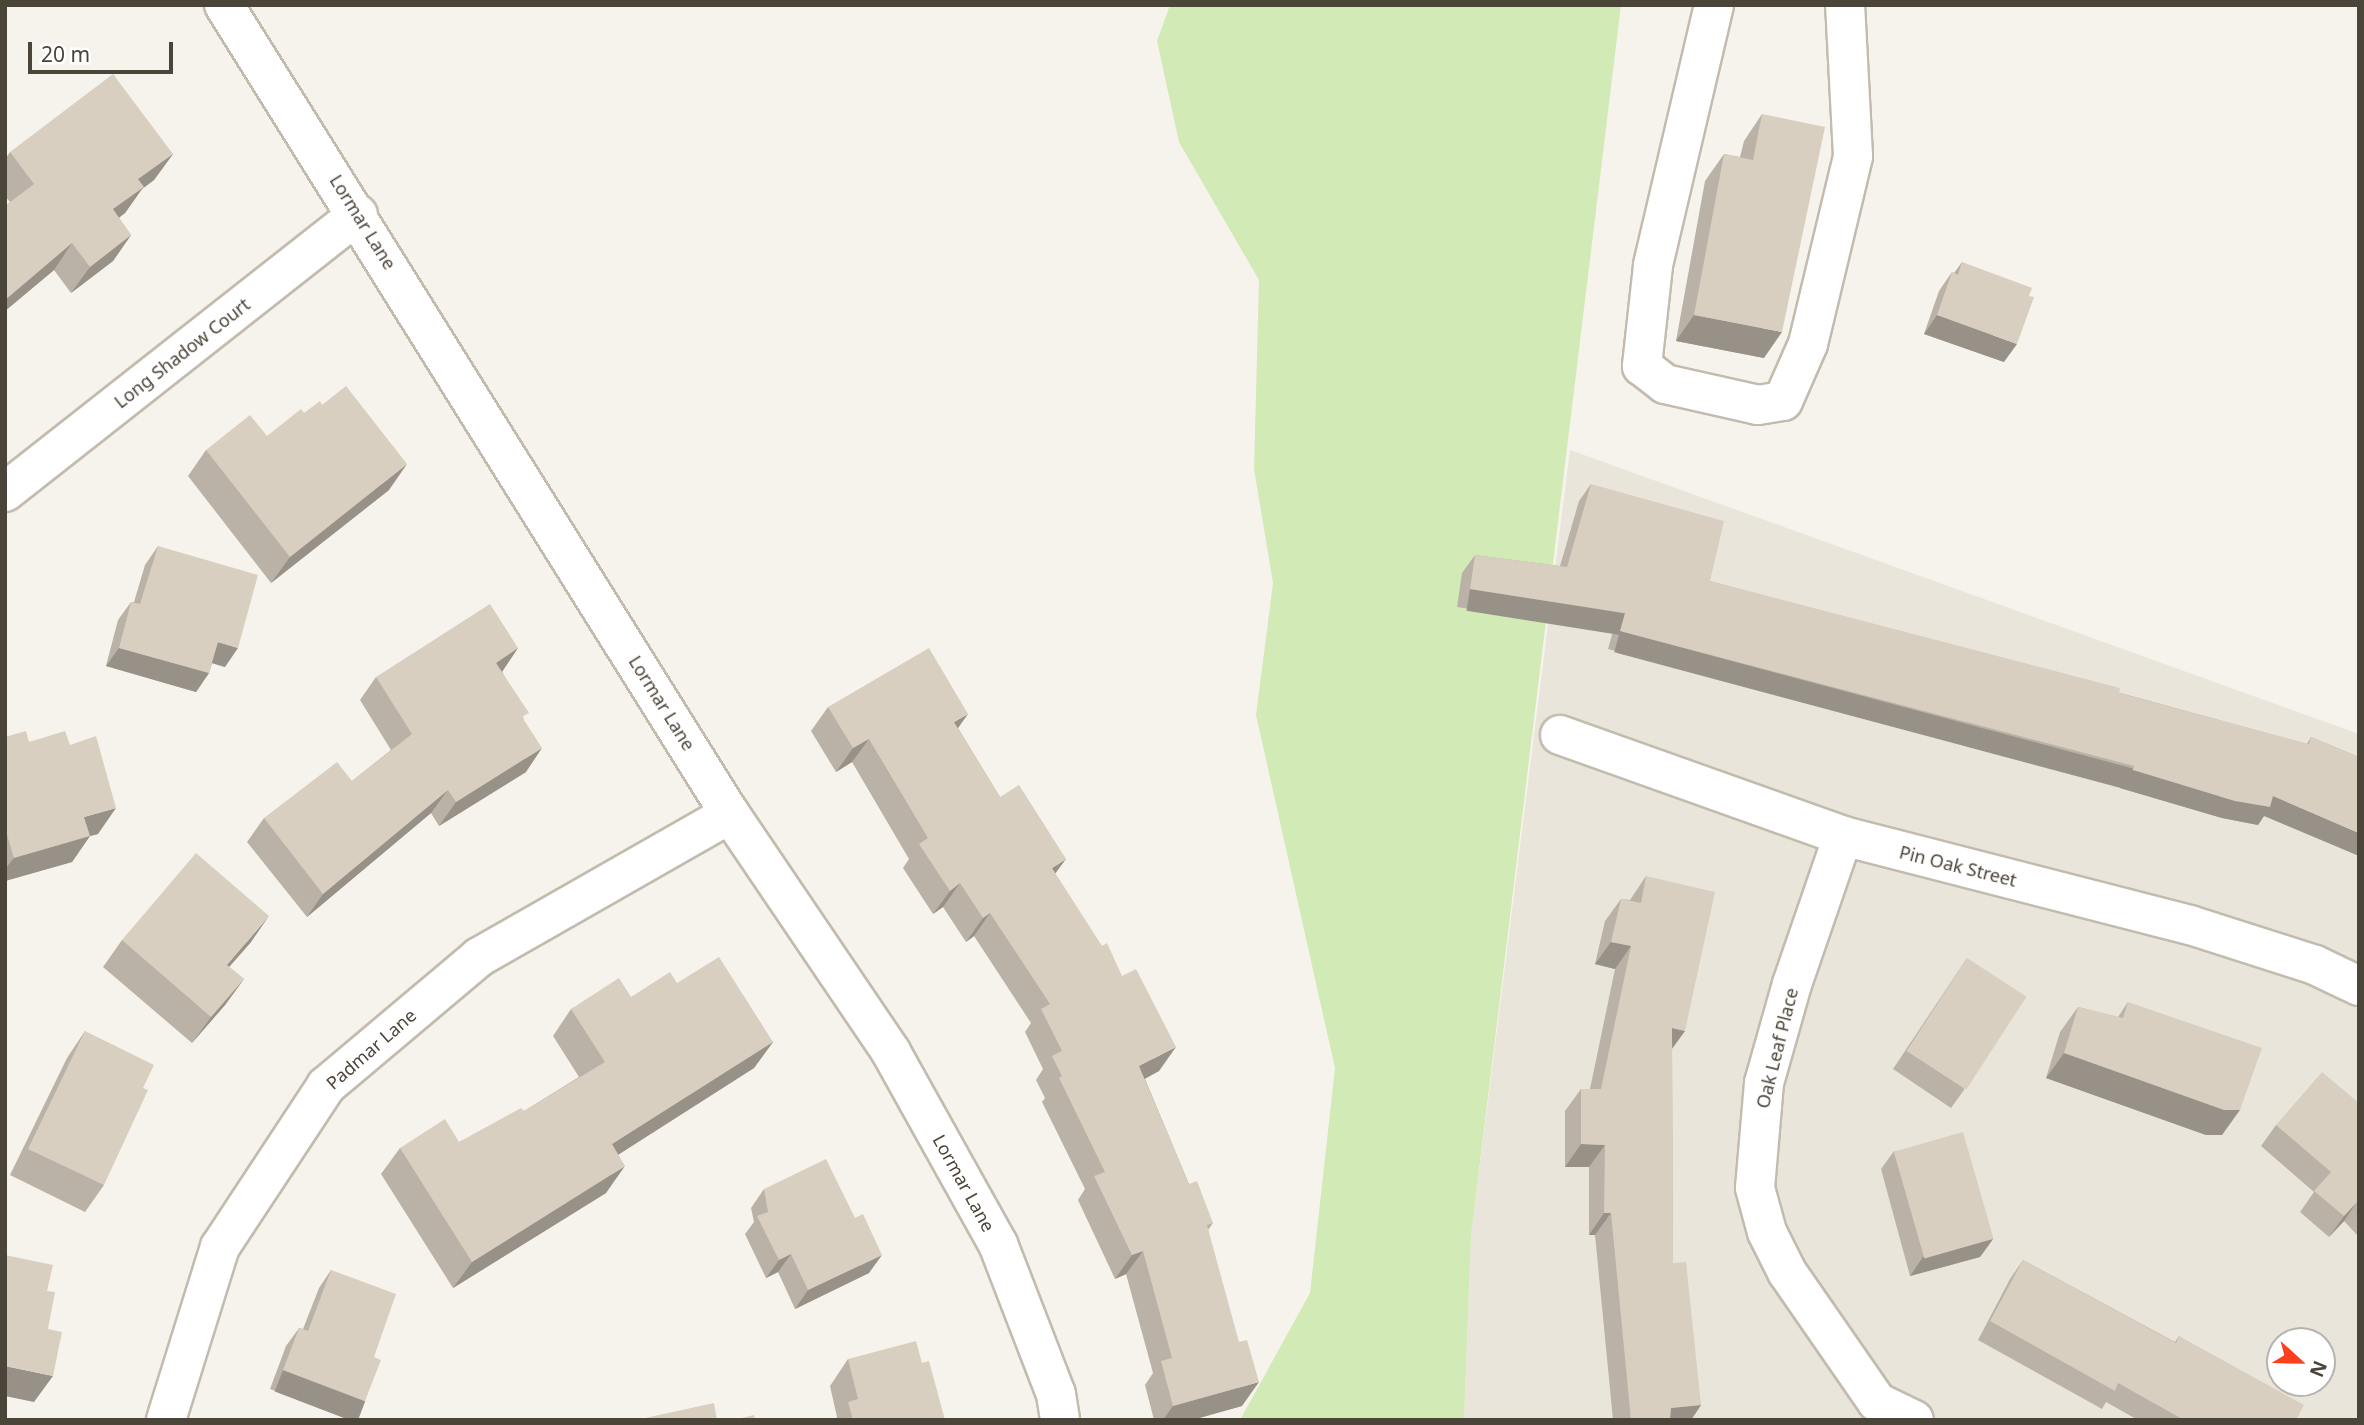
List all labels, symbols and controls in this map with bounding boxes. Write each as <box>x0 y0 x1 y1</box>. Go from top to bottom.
scale bar <box>32 28 177 72</box>
text: 20 m <box>41 40 90 68</box>
street label: Lormar Lane <box>325 171 401 273</box>
street label: Long Shadow Court <box>110 293 254 413</box>
street label: Lormar Lane <box>624 652 700 754</box>
street label: Pin Oak Street <box>1897 841 2019 891</box>
street label: Oak Leaf Place <box>1752 986 1802 1110</box>
street label: Padmar Lane <box>322 1004 420 1094</box>
street label: Lormar Lane <box>928 1131 1000 1235</box>
north arrow <box>2266 1327 2336 1397</box>
text: N <box>2304 1357 2334 1381</box>

